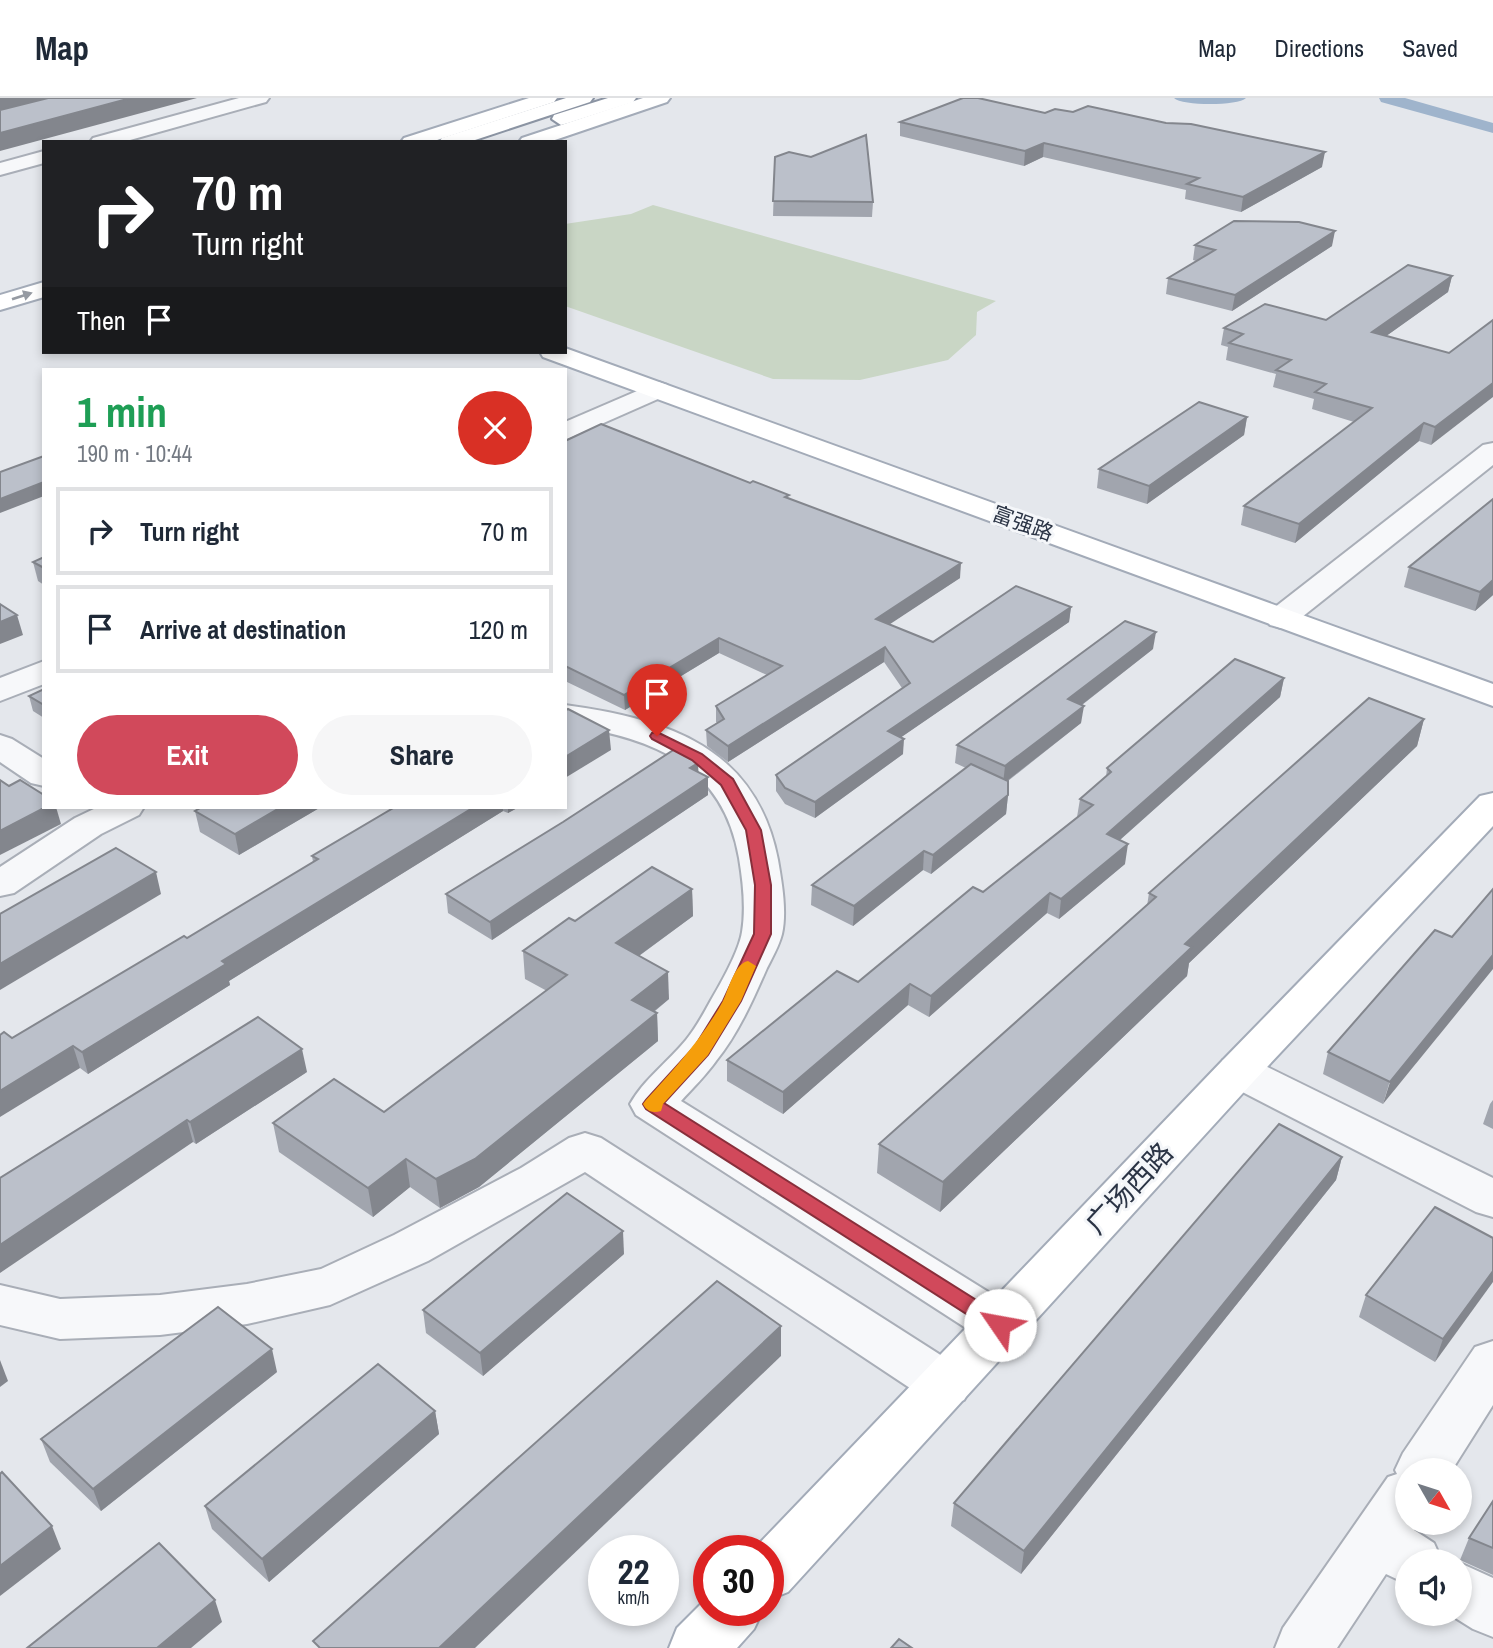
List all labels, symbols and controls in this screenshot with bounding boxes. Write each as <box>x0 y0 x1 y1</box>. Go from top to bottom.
text: Map <box>35 26 89 70</box>
text: Map <box>1198 32 1236 64</box>
text: Directions <box>1274 32 1364 64</box>
text: Saved <box>1402 32 1458 64</box>
text: 70 m <box>192 159 284 225</box>
icon: right <box>77 168 168 259</box>
text: Turn right <box>192 222 304 265</box>
one-way arrow <box>12 290 33 300</box>
icon: arrive <box>140 301 178 339</box>
text: Then <box>77 303 126 338</box>
text: 1 min <box>77 384 167 440</box>
button: close <box>458 391 532 465</box>
text: 190 m · 10:44 <box>77 438 192 469</box>
street label: 富强路 <box>988 499 1058 547</box>
icon: right <box>81 512 119 550</box>
text: Turn right <box>140 514 239 549</box>
text: 70 m <box>481 514 528 549</box>
icon: arrive <box>81 610 119 648</box>
text: Arrive at destination <box>140 612 346 647</box>
text: 120 m <box>469 612 528 647</box>
pin <box>627 664 687 736</box>
icon: arrive <box>638 675 676 713</box>
button: Exit <box>77 715 298 795</box>
button: Share <box>312 715 532 795</box>
street label: 广场西路 <box>1077 1134 1181 1242</box>
position arrow <box>963 1288 1037 1362</box>
north arrow <box>1395 1458 1472 1535</box>
map controls <box>1395 1458 1472 1626</box>
speed limit sign: 30 <box>693 1535 784 1626</box>
text: 22 <box>618 1548 649 1595</box>
button: sound <box>1395 1549 1472 1626</box>
text: km/h <box>618 1585 650 1610</box>

